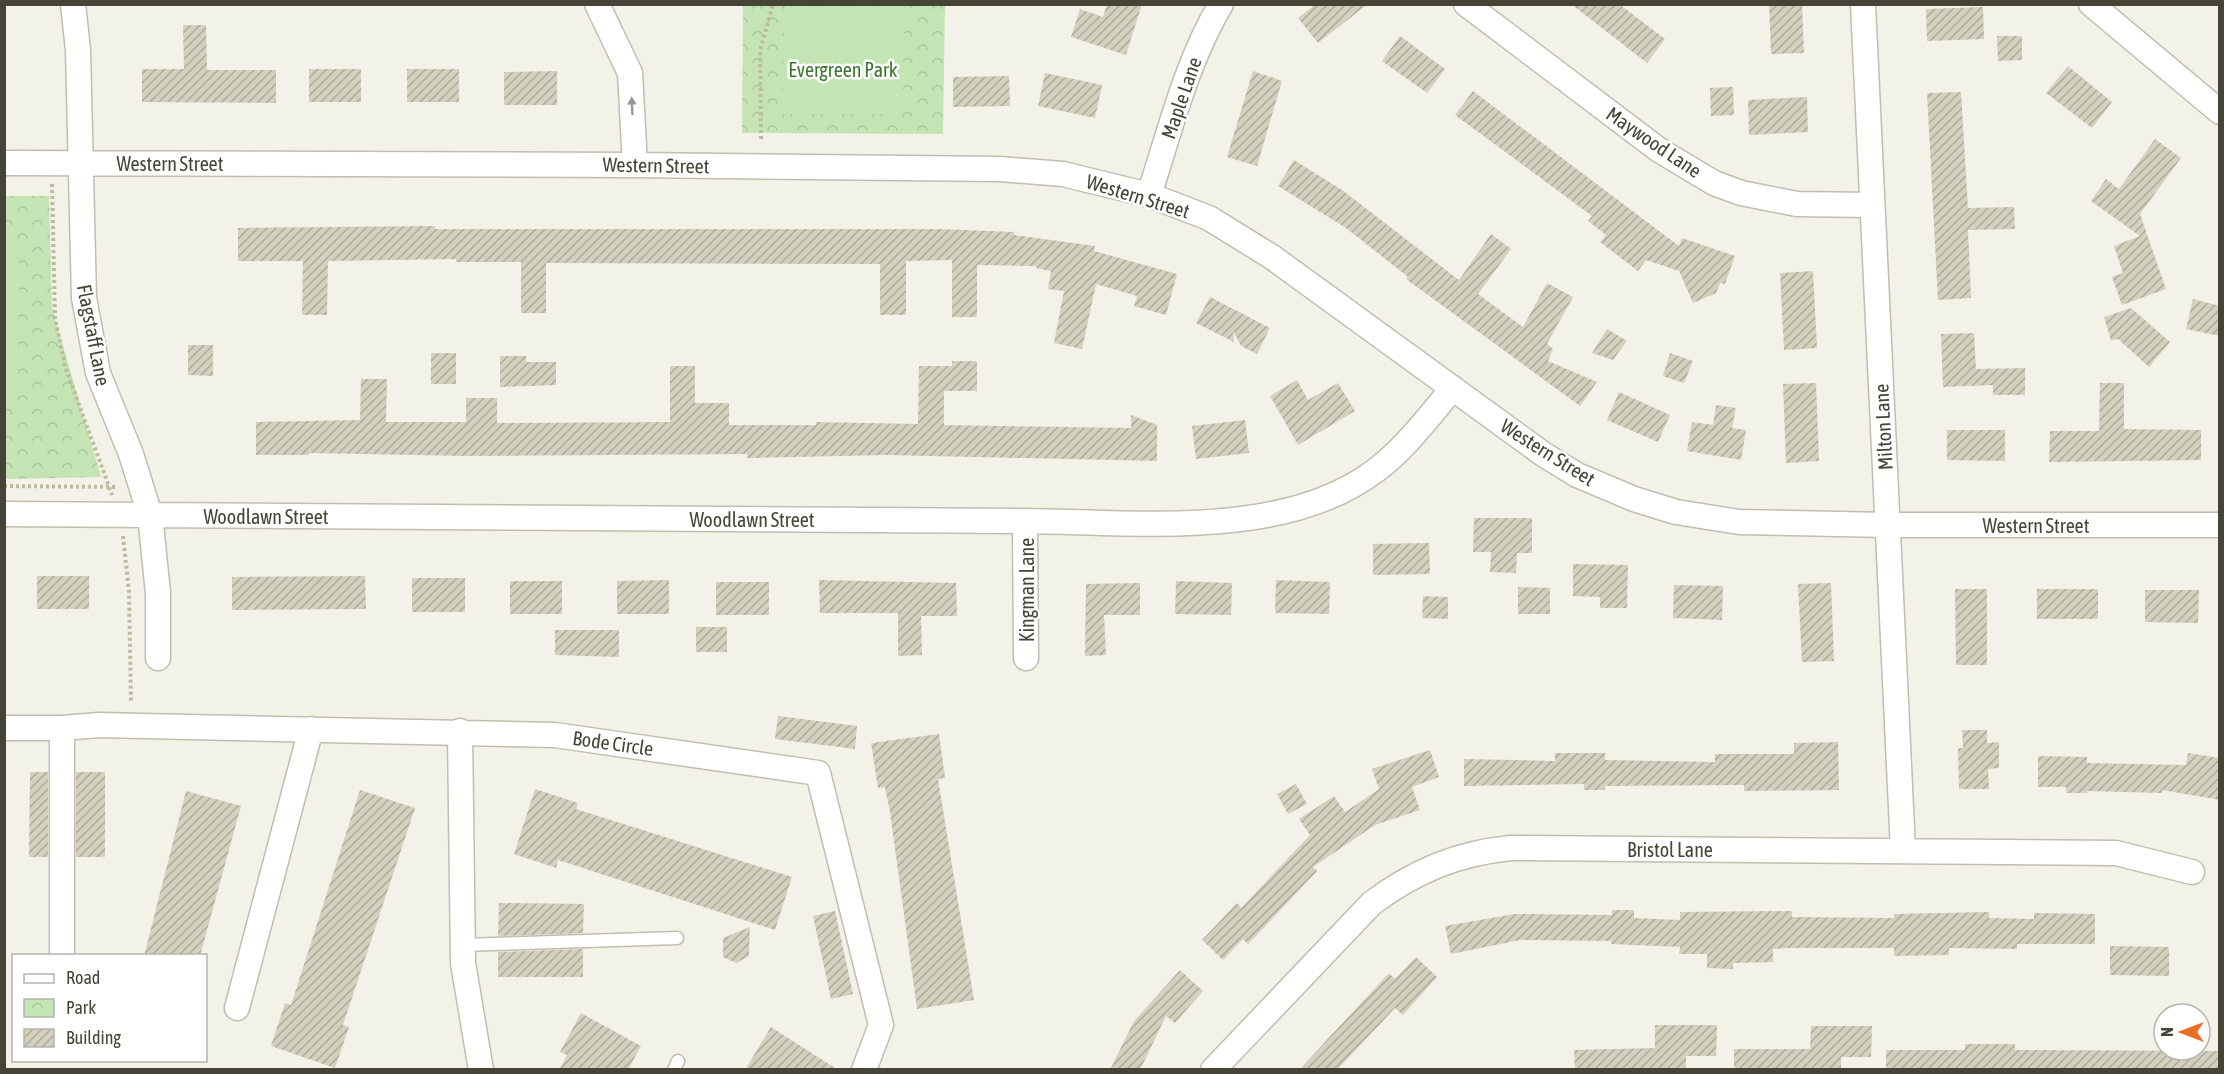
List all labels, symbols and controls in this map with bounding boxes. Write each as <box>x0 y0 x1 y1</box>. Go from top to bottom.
street label: Maple Lane <box>1156 54 1206 142</box>
park label: Evergreen Park <box>788 58 898 81</box>
one-way arrow <box>627 97 636 116</box>
street label: Maywood Lane <box>1602 102 1706 182</box>
street label: Western Street <box>117 152 224 175</box>
street label: Western Street <box>602 153 710 177</box>
street label: Western Street <box>1084 169 1193 223</box>
street label: Flagstaff Lane <box>73 282 115 388</box>
street label: Milton Lane <box>1869 383 1897 471</box>
street label: Western Street <box>1497 414 1600 490</box>
street label: Woodlawn Street <box>203 505 329 528</box>
street label: Woodlawn Street <box>689 508 815 531</box>
street label: Western Street <box>1983 514 2090 537</box>
street label: Kingman Lane <box>1015 538 1038 642</box>
street label: Bode Circle <box>571 726 655 760</box>
street label: Bristol Lane <box>1627 838 1713 861</box>
legend <box>12 954 207 1062</box>
text: Road <box>66 967 100 988</box>
text: Park <box>66 997 96 1018</box>
north arrow <box>2152 1002 2212 1062</box>
text: Building <box>66 1027 121 1048</box>
text: N <box>2158 1027 2176 1037</box>

